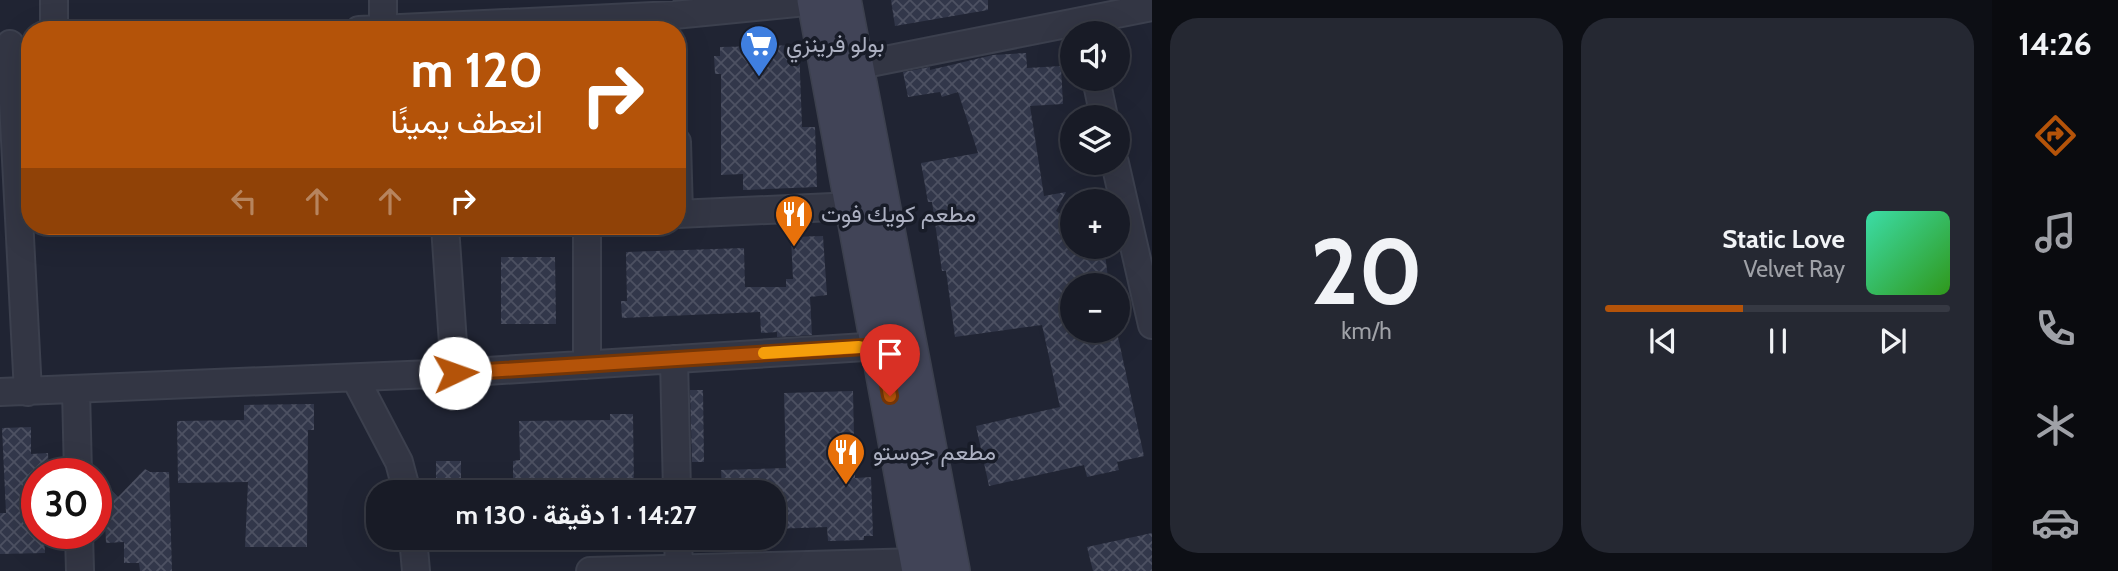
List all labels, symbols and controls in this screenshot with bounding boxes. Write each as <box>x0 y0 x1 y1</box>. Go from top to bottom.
map controls <box>1060 21 1130 343</box>
button: sound <box>1060 21 1130 91</box>
supermarket icon: بولو فرينزي <box>738 23 780 78</box>
text: 14:26 <box>2018 24 2092 63</box>
place label: بولو فرينزي <box>786 30 884 63</box>
text: 120 m <box>411 40 543 99</box>
icon: right <box>567 49 658 140</box>
text: انعطف يمينًا <box>391 102 543 141</box>
button: layers <box>1060 105 1130 175</box>
icon: directions <box>2031 111 2080 160</box>
icon: left <box>225 182 263 220</box>
icon: ahead <box>298 182 336 220</box>
icon: ahead <box>371 182 409 220</box>
icon: right <box>444 182 482 220</box>
button: + <box>1060 189 1130 259</box>
restaurant icon: مطعم كويك فوت <box>773 193 815 248</box>
place label: مطعم كويك فوت <box>821 200 976 229</box>
icon: music <box>2031 208 2080 257</box>
text: 20 <box>1310 216 1423 327</box>
text: Static Love <box>1722 223 1845 255</box>
text: Velvet Ray <box>1744 255 1845 283</box>
button: − <box>1060 273 1130 343</box>
icon: phone <box>2031 304 2080 353</box>
text: km/h <box>1341 317 1392 345</box>
icon: previous <box>1644 322 1682 360</box>
icon: pause <box>1759 322 1797 360</box>
icon: next <box>1874 322 1912 360</box>
pin <box>860 324 920 396</box>
icon: arrive <box>871 335 909 373</box>
position arrow <box>418 336 492 410</box>
icon: climate <box>2031 401 2080 450</box>
restaurant icon: مطعم جوستو <box>825 431 867 486</box>
place label: مطعم جوستو <box>873 438 996 467</box>
speed limit sign: 30 <box>21 458 112 549</box>
icon: car <box>2031 498 2080 547</box>
text: 14:27 · 1 دقيقة · 130 m <box>455 499 697 531</box>

